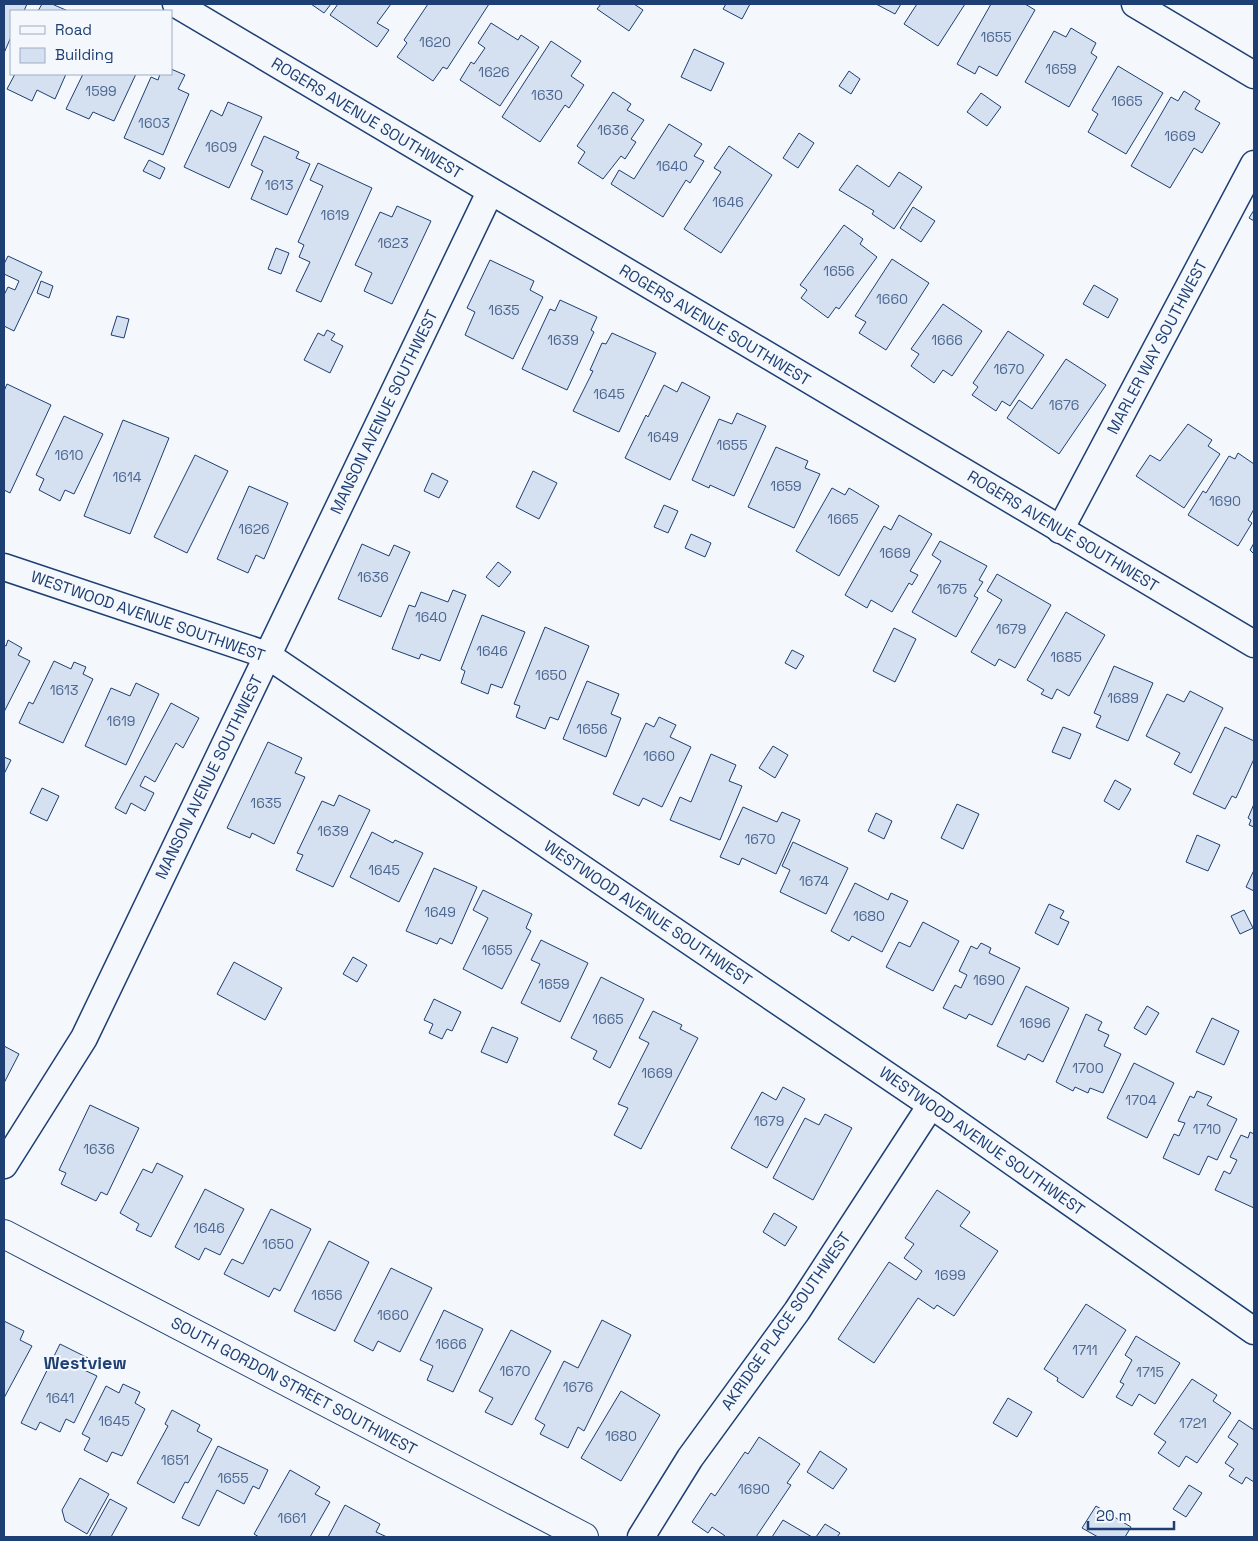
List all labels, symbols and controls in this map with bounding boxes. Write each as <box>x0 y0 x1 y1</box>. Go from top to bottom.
legend <box>10 10 172 75</box>
text: Road <box>55 20 92 39</box>
house number: 1655 <box>980 28 1012 46</box>
house number: 1620 <box>419 33 451 51</box>
text: Building <box>55 45 114 64</box>
street label: ROGERS AVENUE SOUTHWEST <box>268 52 466 184</box>
house number: 1659 <box>1045 60 1077 78</box>
house number: 1626 <box>478 63 510 81</box>
house number: 1599 <box>85 82 117 100</box>
house number: 1630 <box>531 86 563 104</box>
house number: 1665 <box>1111 92 1143 110</box>
house number: 1603 <box>138 114 170 132</box>
house number: 1636 <box>597 121 629 139</box>
house number: 1669 <box>1164 127 1196 145</box>
house number: 1609 <box>205 138 237 156</box>
house number: 1640 <box>656 157 688 175</box>
house number: 1613 <box>265 176 293 194</box>
house number: 1646 <box>712 193 744 211</box>
house number: 1619 <box>321 206 349 224</box>
house number: 1623 <box>377 234 409 252</box>
street label: MARLER WAY SOUTHWEST <box>1102 256 1212 438</box>
street label: ROGERS AVENUE SOUTHWEST <box>616 259 814 391</box>
house number: 1656 <box>823 262 855 280</box>
house number: 1660 <box>876 290 908 308</box>
house number: 1635 <box>488 301 520 319</box>
street label: MANSON AVENUE SOUTHWEST <box>325 306 443 518</box>
house number: 1639 <box>547 331 579 349</box>
house number: 1666 <box>931 331 963 349</box>
house number: 1670 <box>994 360 1025 378</box>
house number: 1645 <box>593 385 625 403</box>
house number: 1676 <box>1049 396 1079 414</box>
house number: 1649 <box>647 428 679 446</box>
house number: 1655 <box>716 436 748 454</box>
house number: 1610 <box>54 446 84 464</box>
street label: ROGERS AVENUE SOUTHWEST <box>964 465 1162 597</box>
house number: 1614 <box>113 468 142 486</box>
house number: 1659 <box>770 477 802 495</box>
house number: 1690 <box>1209 492 1241 510</box>
house number: 1665 <box>827 510 859 528</box>
house number: 1626 <box>238 520 270 538</box>
house number: 1669 <box>879 544 911 562</box>
street label: WESTWOOD AVENUE SOUTHWEST <box>28 566 268 666</box>
house number: 1636 <box>357 568 389 586</box>
house number: 1675 <box>937 580 967 598</box>
house number: 1640 <box>415 608 447 626</box>
house number: 1679 <box>996 620 1026 638</box>
house number: 1646 <box>476 642 508 660</box>
house number: 1685 <box>1050 648 1082 666</box>
house number: 1650 <box>535 666 567 684</box>
street label: MANSON AVENUE SOUTHWEST <box>150 671 268 883</box>
house number: 1613 <box>50 681 78 699</box>
house number: 1689 <box>1107 689 1139 707</box>
house number: 1619 <box>107 712 135 730</box>
house number: 1656 <box>576 720 608 738</box>
house number: 1660 <box>643 747 675 765</box>
house number: 1635 <box>250 794 282 812</box>
house number: 1639 <box>317 822 349 840</box>
house number: 1670 <box>745 830 776 848</box>
street label: WESTWOOD AVENUE SOUTHWEST <box>540 835 756 991</box>
house number: 1645 <box>368 861 400 879</box>
house number: 1674 <box>799 872 829 890</box>
house number: 1649 <box>424 903 456 921</box>
house number: 1680 <box>853 907 885 925</box>
house number: 1655 <box>481 941 513 959</box>
house number: 1690 <box>973 971 1005 989</box>
house number: 1659 <box>538 975 570 993</box>
house number: 1665 <box>592 1010 624 1028</box>
house number: 1696 <box>1019 1014 1051 1032</box>
house number: 1700 <box>1072 1059 1104 1077</box>
street label: WESTWOOD AVENUE SOUTHWEST <box>875 1062 1089 1220</box>
house number: 1669 <box>641 1064 673 1082</box>
house number: 1704 <box>1125 1091 1157 1109</box>
house number: 1679 <box>754 1112 784 1130</box>
house number: 1710 <box>1193 1120 1221 1138</box>
house number: 1636 <box>83 1140 115 1158</box>
house number: 1646 <box>193 1219 225 1237</box>
street label: AKRIDGE PLACE SOUTHWEST <box>716 1228 856 1414</box>
house number: 1650 <box>262 1235 294 1253</box>
house number: 1699 <box>934 1266 966 1284</box>
house number: 1656 <box>311 1286 343 1304</box>
house number: 1660 <box>377 1306 409 1324</box>
street label: SOUTH GORDON STREET SOUTHWEST <box>168 1312 420 1460</box>
house number: 1666 <box>435 1335 467 1353</box>
house number: 1711 <box>1072 1341 1098 1359</box>
district label: Westview <box>43 1351 127 1374</box>
house number: 1670 <box>500 1362 531 1380</box>
house number: 1715 <box>1136 1363 1164 1381</box>
house number: 1676 <box>563 1378 593 1396</box>
house number: 1641 <box>46 1389 74 1407</box>
house number: 1645 <box>98 1412 130 1430</box>
house number: 1721 <box>1179 1414 1207 1432</box>
house number: 1680 <box>605 1427 637 1445</box>
house number: 1651 <box>161 1451 189 1469</box>
house number: 1655 <box>217 1469 249 1487</box>
house number: 1690 <box>738 1480 770 1498</box>
scale bar <box>1088 1498 1174 1530</box>
text: 20 m <box>1096 1506 1131 1525</box>
house number: 1661 <box>278 1509 306 1527</box>

